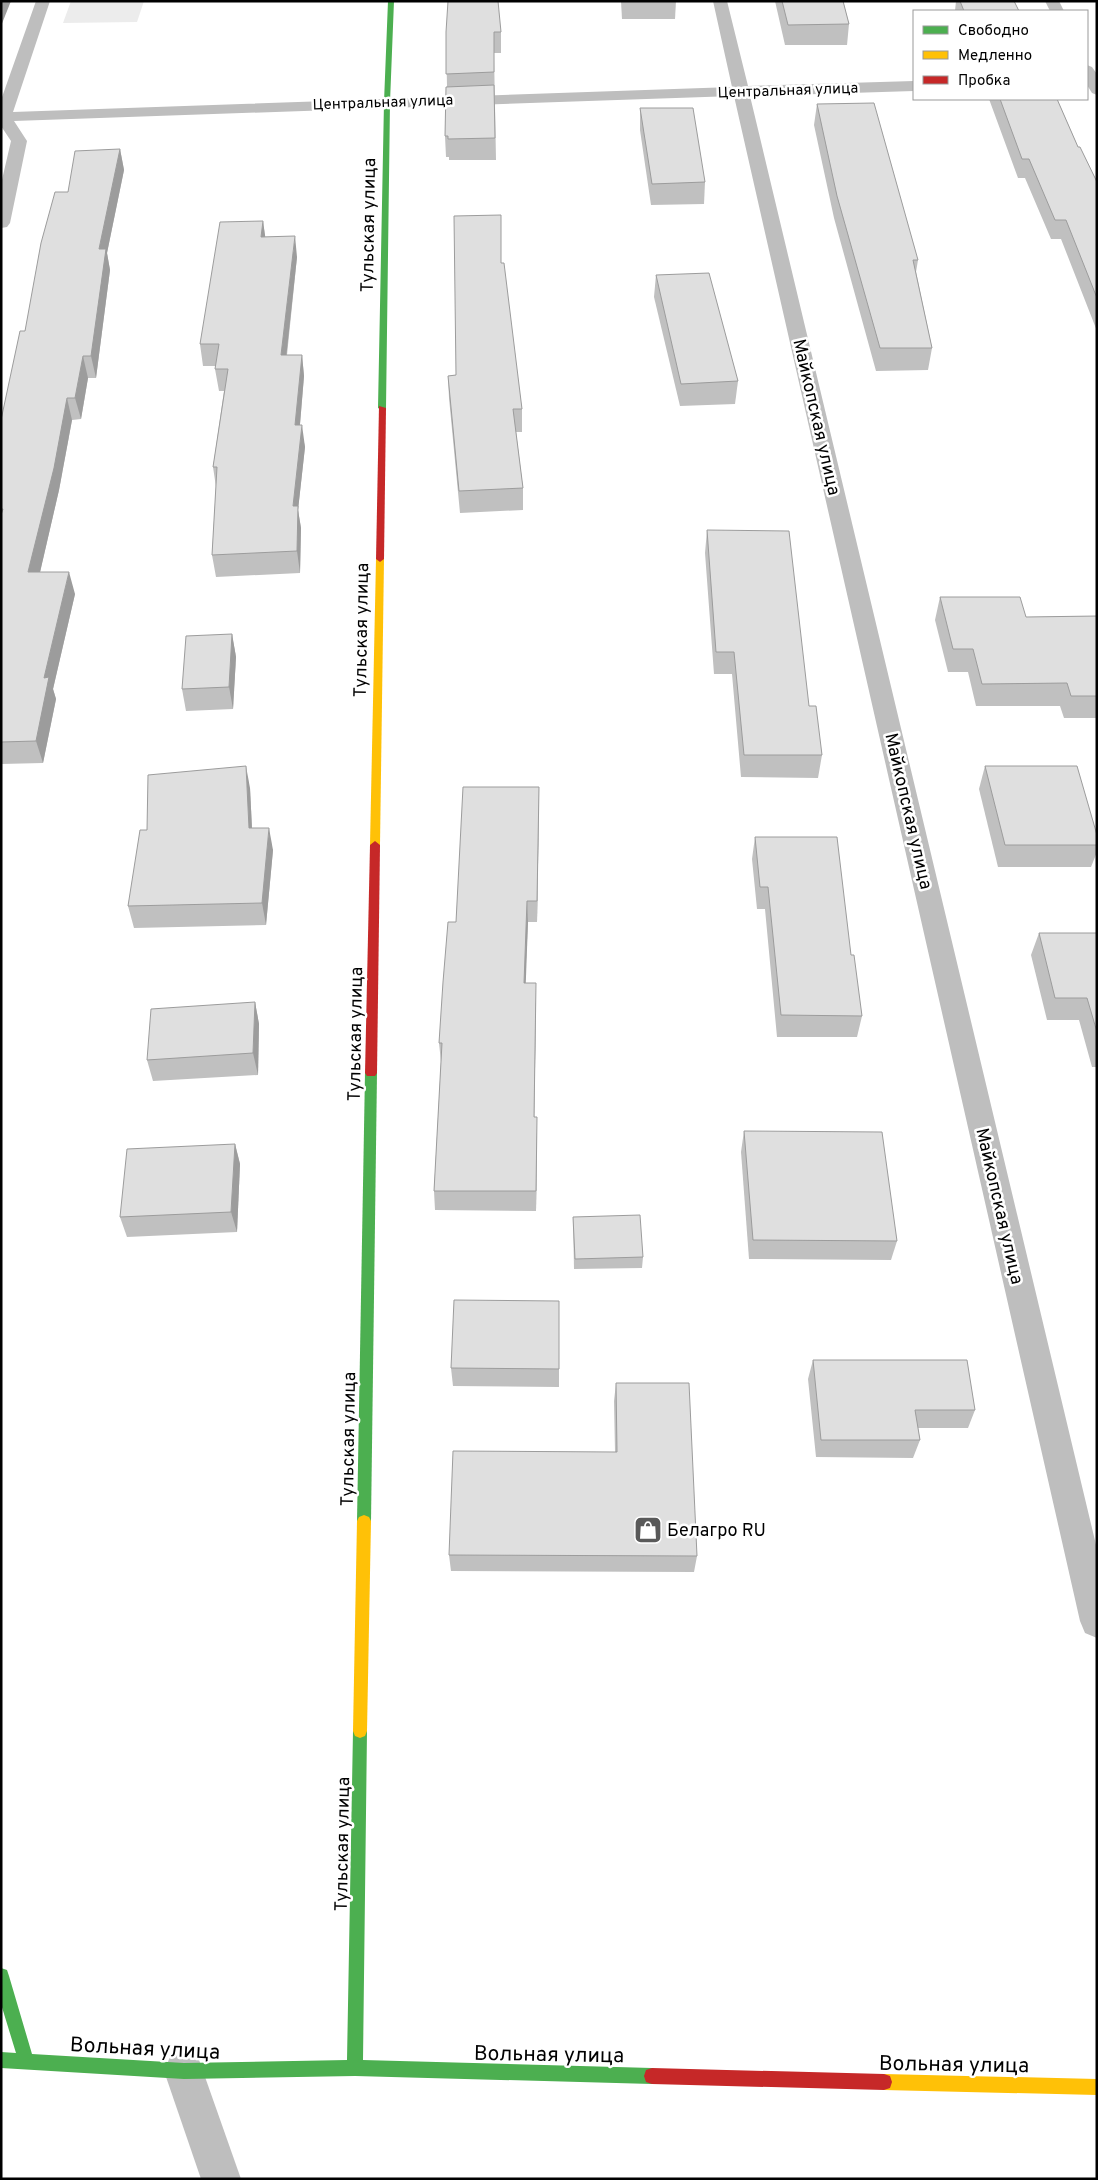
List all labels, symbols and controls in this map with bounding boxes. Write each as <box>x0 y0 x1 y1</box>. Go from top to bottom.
legend <box>913 10 1088 100</box>
text: Свободно <box>958 22 1029 41</box>
text: Медленно <box>958 47 1032 66</box>
text: Пробка <box>958 72 1010 91</box>
street label: Центральная улица <box>717 80 859 103</box>
street label: Центральная улица <box>312 92 454 115</box>
street label: Тульская улица <box>357 158 382 293</box>
street label: Майкопская улица <box>786 337 845 498</box>
street label: Тульская улица <box>350 563 375 698</box>
street label: Майкопская улица <box>878 731 937 892</box>
street label: Тульская улица <box>344 967 369 1102</box>
street label: Майкопская улица <box>969 1126 1028 1287</box>
street label: Тульская улица <box>337 1372 362 1507</box>
shop icon: Белагро RU <box>633 1515 663 1545</box>
place label: Белагро RU <box>667 1520 766 1543</box>
street label: Тульская улица <box>331 1777 356 1912</box>
street label: Вольная улица <box>69 2032 221 2067</box>
street label: Вольная улица <box>474 2041 624 2070</box>
street label: Вольная улица <box>879 2051 1029 2080</box>

